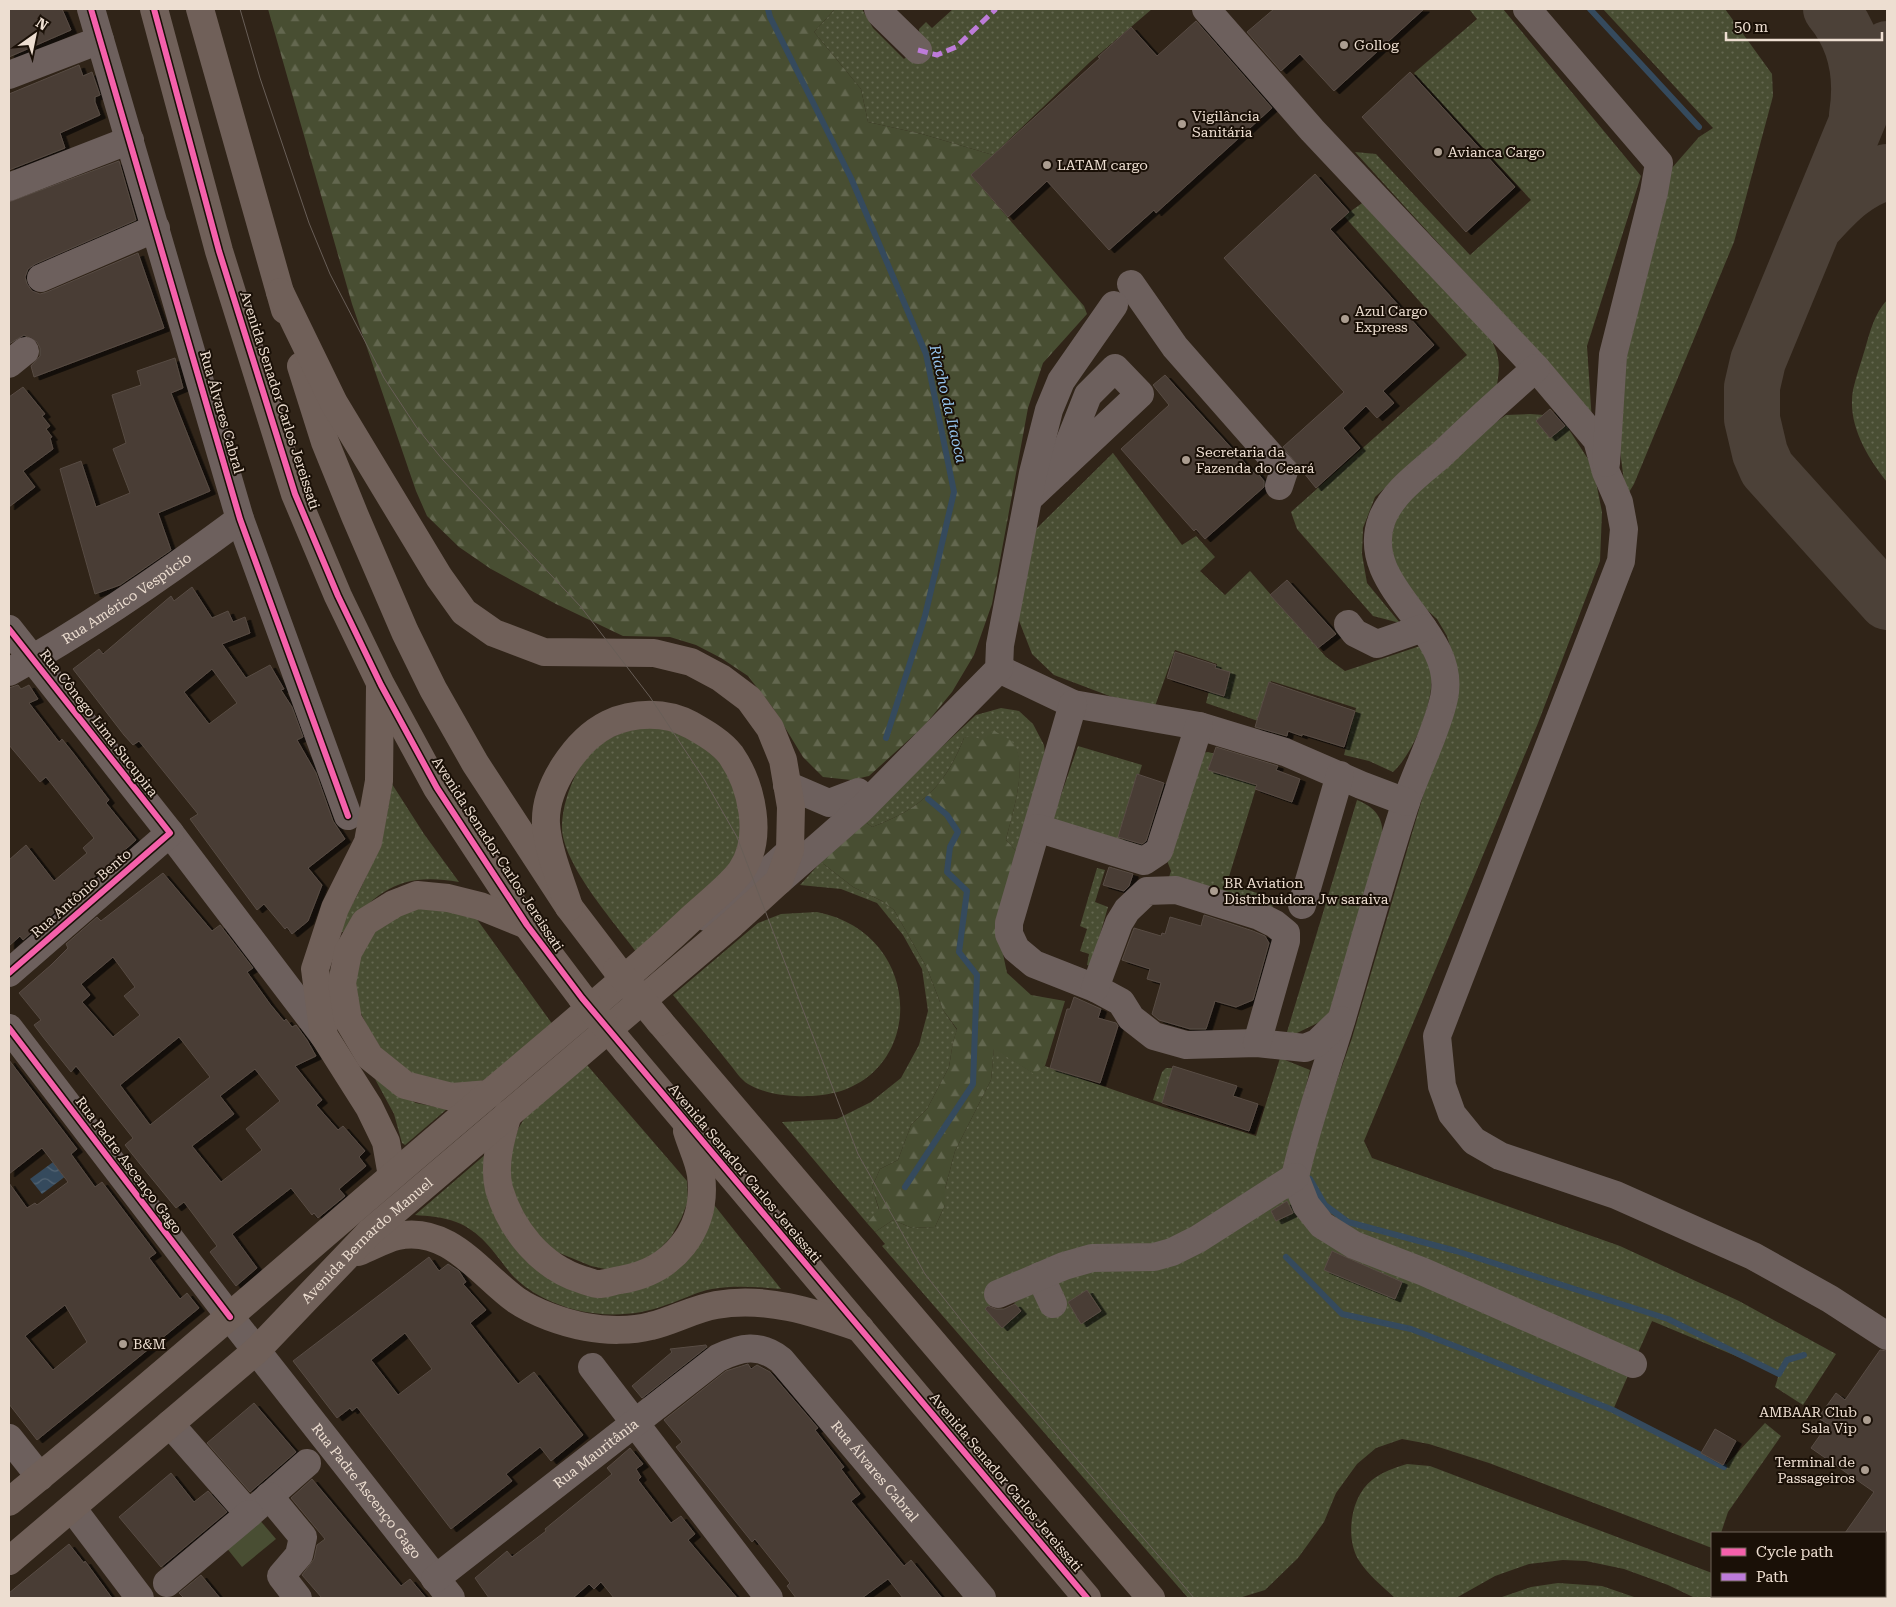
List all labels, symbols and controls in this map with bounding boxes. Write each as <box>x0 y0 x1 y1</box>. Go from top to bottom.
north arrow <box>10 10 60 60</box>
scale bar <box>1726 10 1882 42</box>
text: N <box>33 14 51 34</box>
text: 50 m <box>1734 18 1769 36</box>
place label: Gollog <box>1354 37 1399 53</box>
marker: Gollog <box>1338 39 1350 51</box>
place label: Vigilância Sanitária <box>1192 108 1260 140</box>
marker: Vigilância Sanitária <box>1176 118 1188 130</box>
place label: Avianca Cargo <box>1448 144 1545 160</box>
marker: Avianca Cargo <box>1432 146 1444 158</box>
place label: LATAM cargo <box>1057 157 1148 173</box>
marker: LATAM cargo <box>1041 159 1053 171</box>
street label: Avenida Senador Carlos Jereissati <box>237 289 323 512</box>
place label: Azul Cargo Express <box>1355 303 1427 335</box>
marker: Azul Cargo Express <box>1339 313 1351 325</box>
water label: Riacho da Itaoca <box>925 342 970 465</box>
street label: Rua Álvares Cabral <box>197 349 247 476</box>
place label: Secretaria da Fazenda do Ceará <box>1196 444 1315 476</box>
marker: Secretaria da Fazenda do Ceará <box>1180 454 1192 466</box>
street label: Rua Américo Vespúcio <box>59 549 194 647</box>
street label: Rua Cônego Lima Sucupira <box>37 646 162 800</box>
street label: Avenida Senador Carlos Jereissati <box>429 754 567 955</box>
street label: Rua Antônio Bento <box>28 845 134 941</box>
place label: BR Aviation Distribuidora Jw saraiva <box>1224 875 1389 907</box>
marker: BR Aviation Distribuidora Jw saraiva <box>1208 885 1220 897</box>
street label: Avenida Senador Carlos Jereissati <box>665 1080 825 1266</box>
street label: Rua Padre Ascenço Gago <box>72 1093 186 1237</box>
street label: Avenida Bernardo Manuel <box>298 1174 436 1307</box>
place label: B&M <box>133 1336 166 1352</box>
marker: B&M <box>117 1338 129 1350</box>
street label: Avenida Senador Carlos Jereissati <box>926 1389 1086 1575</box>
place label: AMBAAR Club Sala Vip <box>1759 1404 1857 1436</box>
marker: AMBAAR Club Sala Vip <box>1861 1414 1873 1426</box>
street label: Rua Mauritânia <box>550 1415 642 1491</box>
street label: Rua Álvares Cabral <box>828 1418 922 1525</box>
street label: Rua Padre Ascenço Gago <box>309 1420 425 1562</box>
place label: Terminal de Passageiros <box>1775 1454 1855 1486</box>
marker: Terminal de Passageiros <box>1859 1464 1871 1476</box>
legend <box>1711 1532 1886 1597</box>
text: Cycle path <box>1756 1543 1834 1561</box>
text: Path <box>1756 1568 1789 1586</box>

